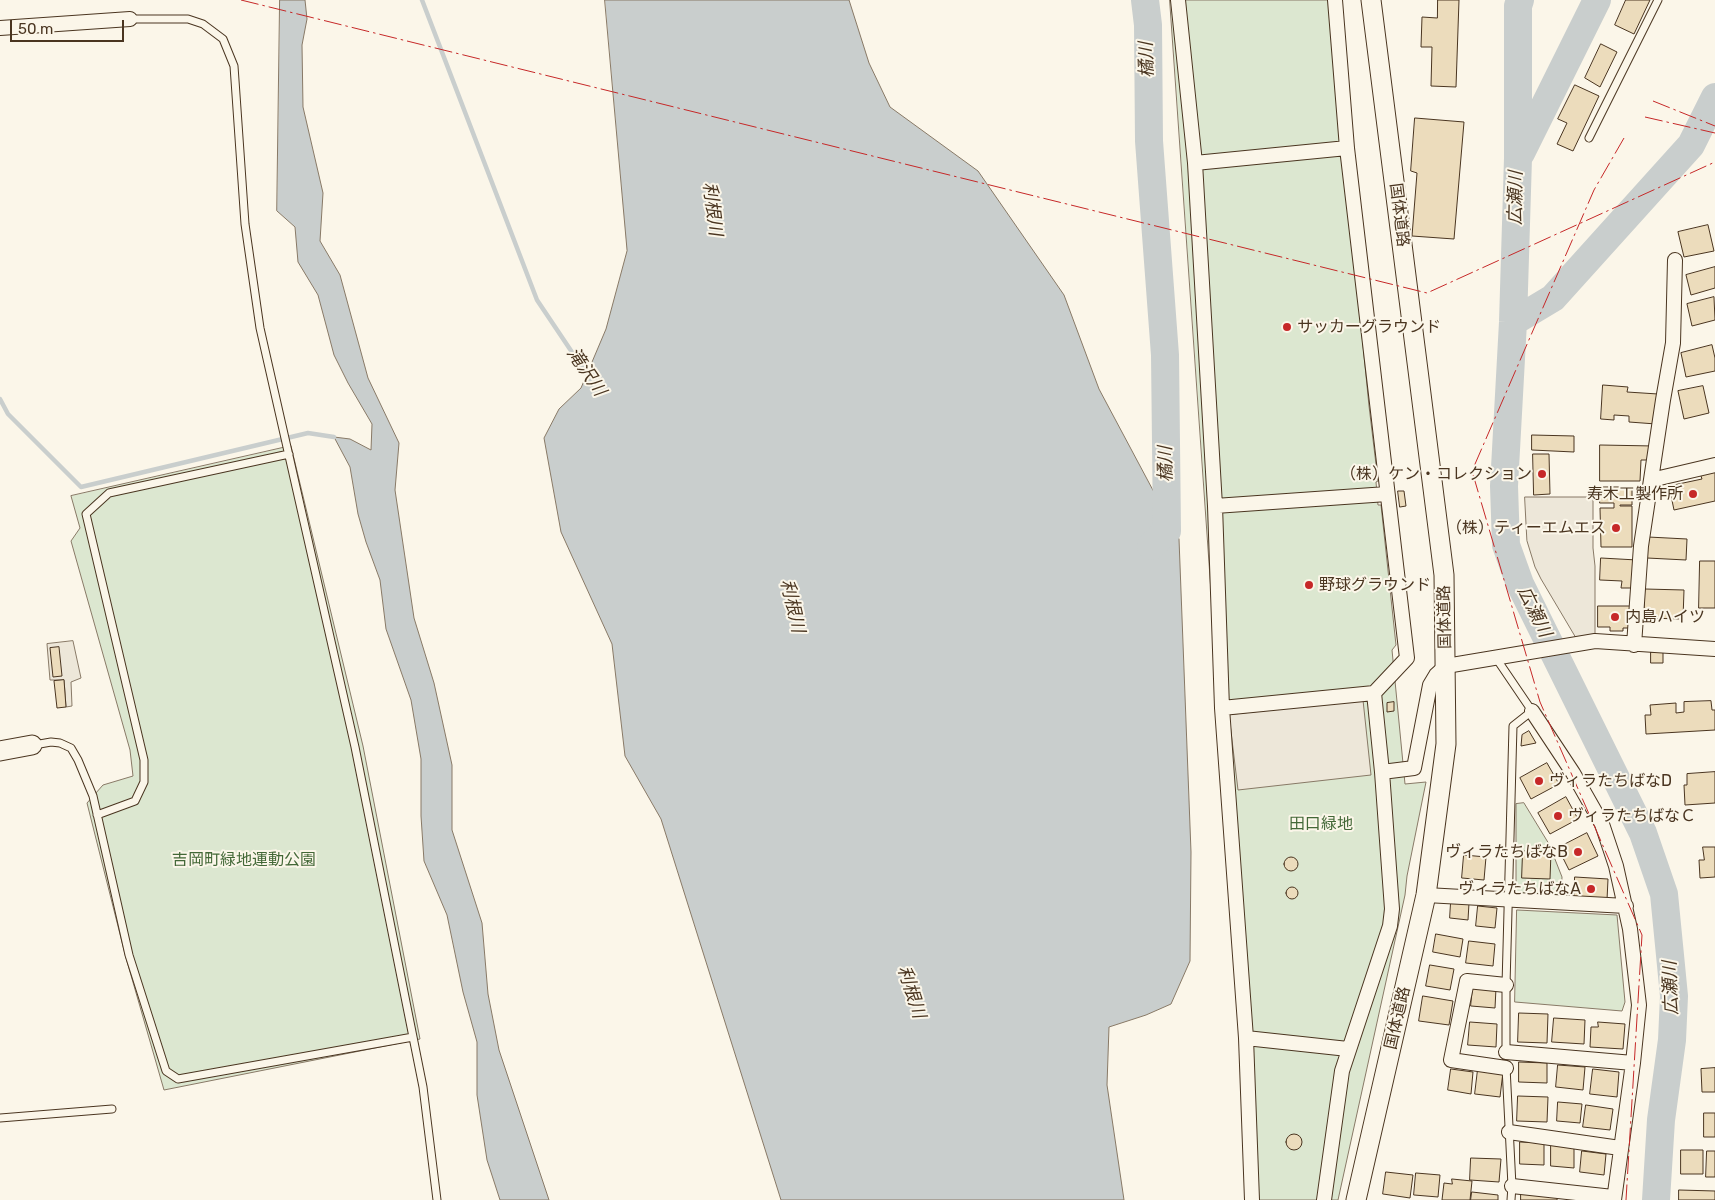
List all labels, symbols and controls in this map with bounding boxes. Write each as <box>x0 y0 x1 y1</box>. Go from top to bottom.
scale bar <box>12 10 126 42</box>
text: 50 m <box>18 20 53 38</box>
water label: 橘川 <box>1136 42 1158 78</box>
water label: 広瀬川 <box>1505 171 1527 225</box>
water label: 利根川 <box>698 181 726 237</box>
street label: 国体道路 <box>1386 182 1412 248</box>
place label: サッカーグラウンド <box>1297 317 1441 337</box>
marker: サッカーグラウンド <box>1281 321 1293 333</box>
water label: 滝沢川 <box>562 344 610 400</box>
water label: 橘川 <box>1155 446 1177 482</box>
place label: （株）ケン・コレクション <box>1340 464 1532 484</box>
marker: （株）ケン・コレクション <box>1536 468 1548 480</box>
place label: 寿木工製作所 <box>1587 484 1683 504</box>
marker: 寿木工製作所 <box>1687 488 1699 500</box>
place label: （株）ティーエムエス <box>1446 518 1606 538</box>
marker: （株）ティーエムエス <box>1610 522 1622 534</box>
place label: 野球グラウンド <box>1319 575 1431 595</box>
water label: 利根川 <box>775 577 809 635</box>
marker: 野球グラウンド <box>1303 579 1315 591</box>
water label: 広瀬川 <box>1512 583 1556 641</box>
street label: 国体道路 <box>1435 585 1455 649</box>
place label: 内島ハイツ <box>1625 607 1705 627</box>
marker: 内島ハイツ <box>1609 611 1621 623</box>
place label: ヴィラたちばなD <box>1549 771 1672 791</box>
marker: ヴィラたちばなD <box>1533 775 1545 787</box>
place label: ヴィラたちばなＣ <box>1568 806 1696 826</box>
marker: ヴィラたちばなＣ <box>1552 810 1564 822</box>
park label: 田口緑地 <box>1289 814 1353 834</box>
place label: ヴィラたちばなB <box>1445 842 1568 862</box>
marker: ヴィラたちばなB <box>1572 846 1584 858</box>
park label: 吉岡町緑地運動公園 <box>172 850 316 870</box>
place label: ヴィラたちばなA <box>1458 879 1581 899</box>
marker: ヴィラたちばなA <box>1585 883 1597 895</box>
water label: 広瀬川 <box>1659 961 1683 1015</box>
water label: 利根川 <box>892 963 930 1021</box>
street label: 国体道路 <box>1381 985 1415 1051</box>

